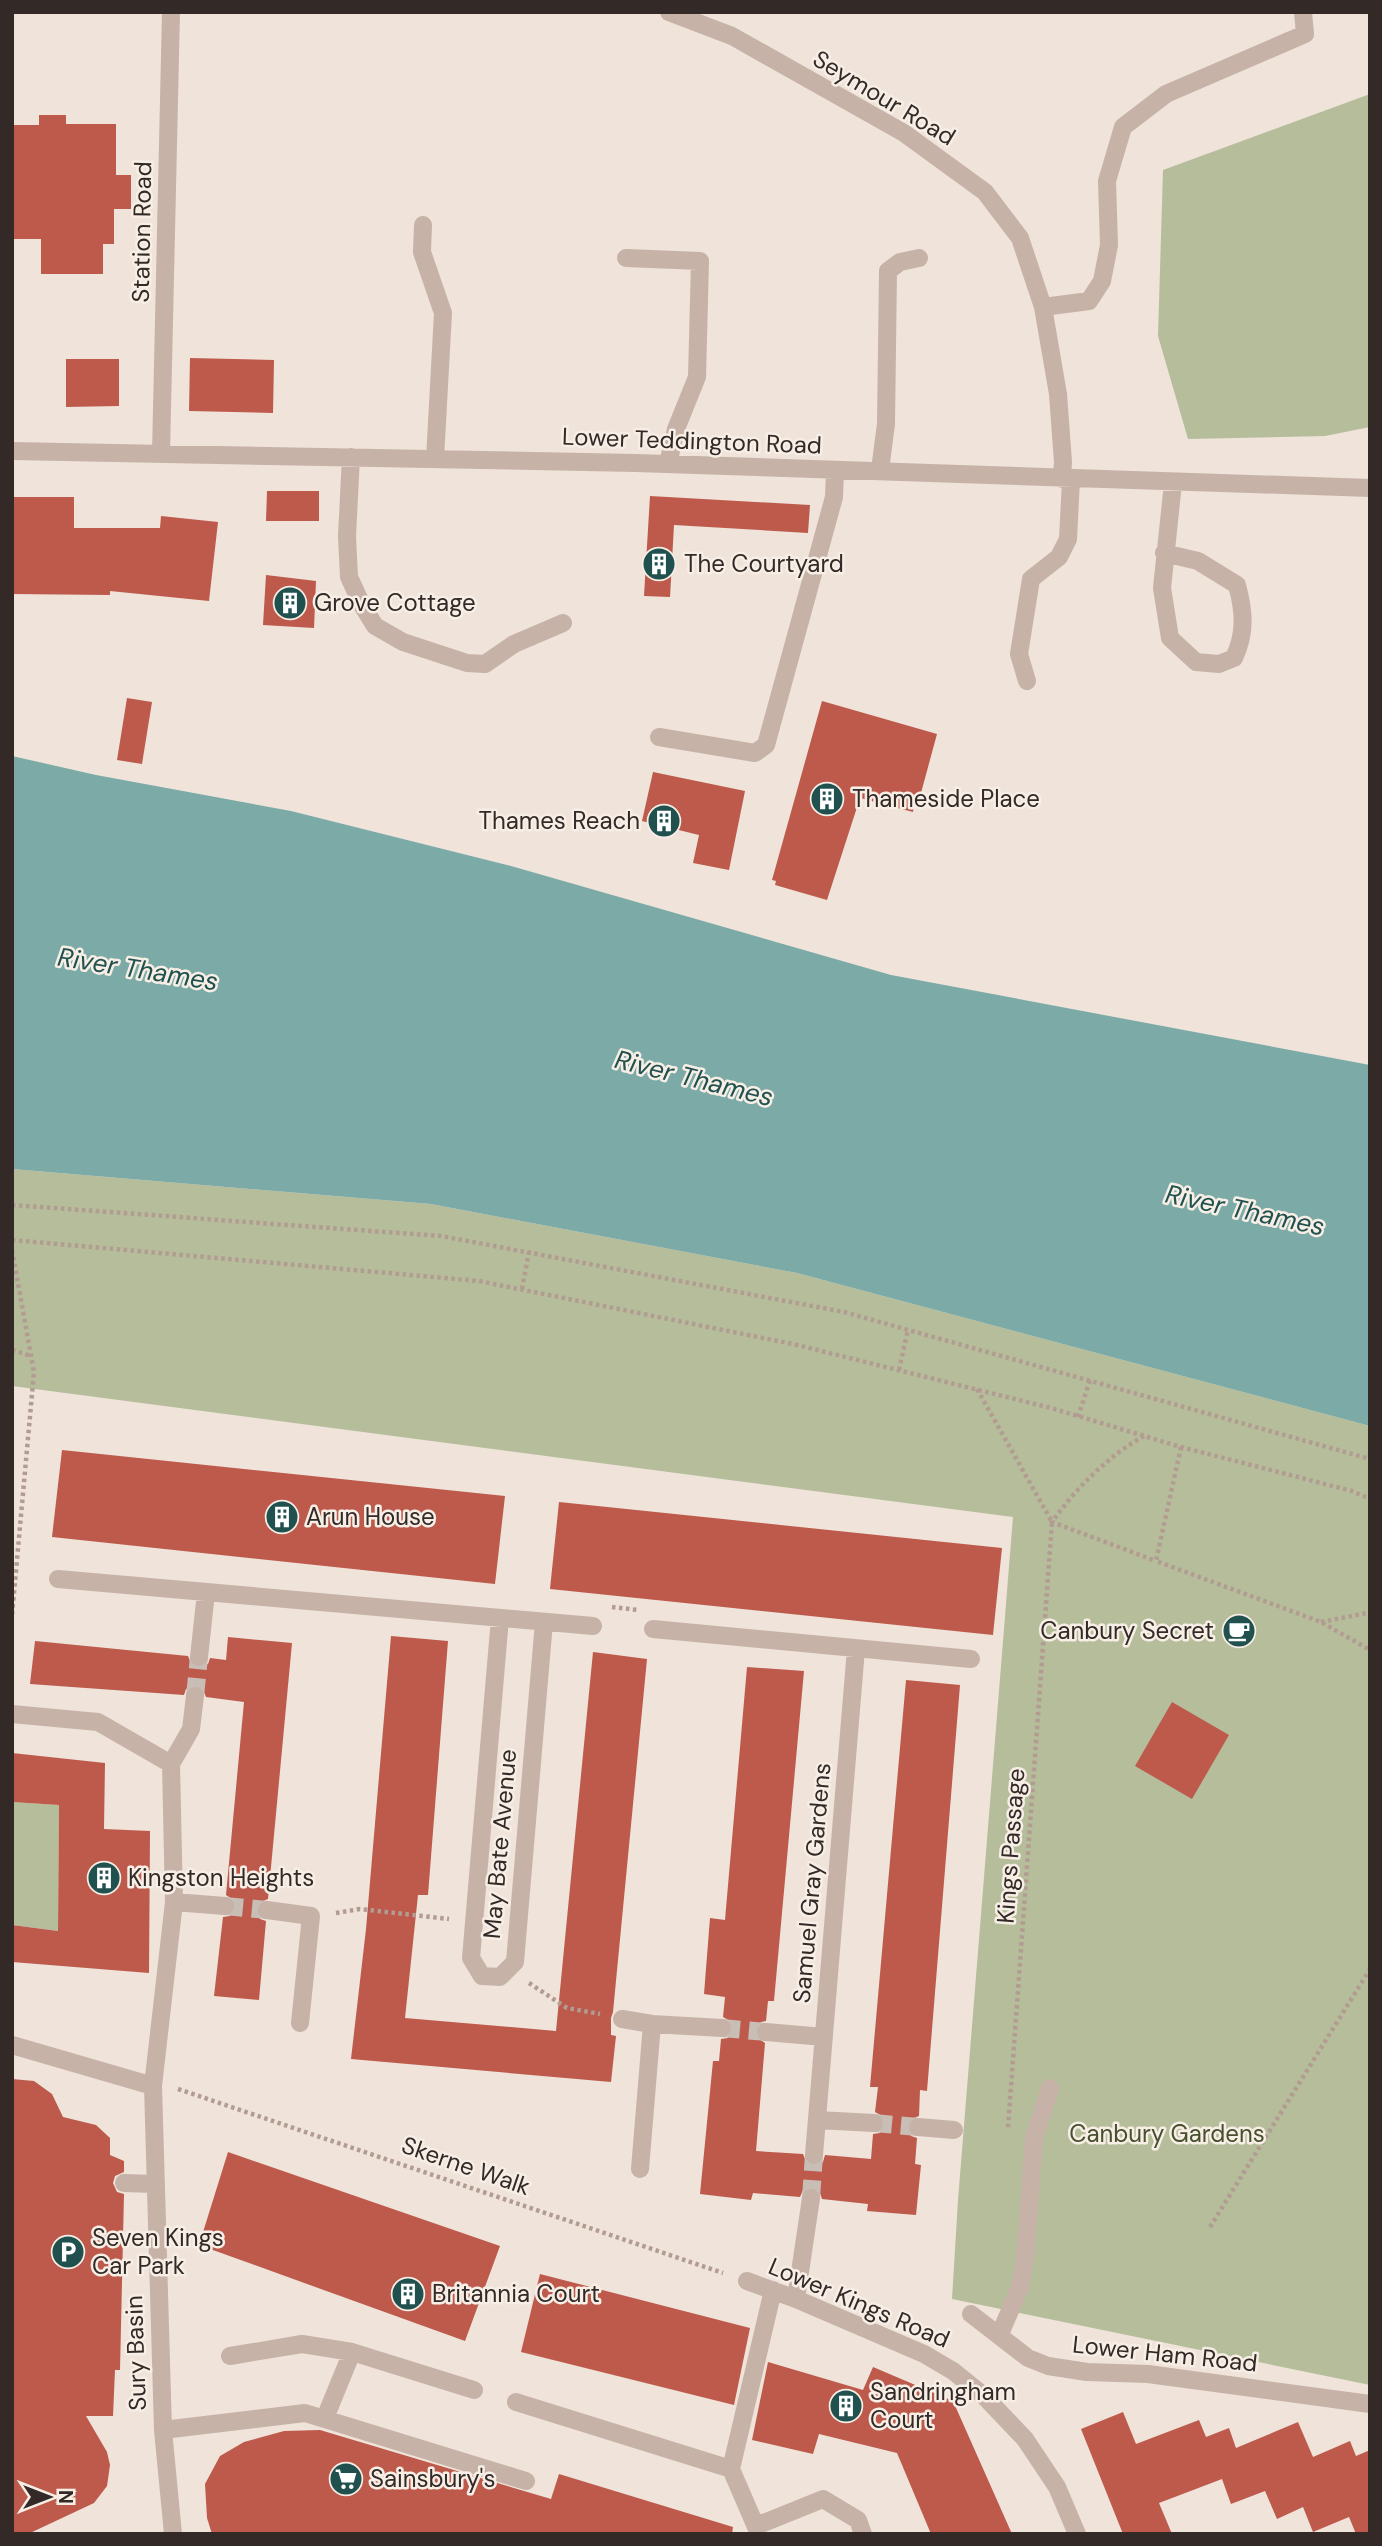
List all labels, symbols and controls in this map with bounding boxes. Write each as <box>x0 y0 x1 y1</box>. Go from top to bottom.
street label: Seymour Road <box>807 43 961 152</box>
street label: Station Road <box>125 161 158 303</box>
street label: Lower Teddington Road <box>562 420 822 461</box>
building icon: The Courtyard <box>640 545 678 583</box>
place label: The Courtyard <box>684 548 844 579</box>
building icon: Grove Cottage <box>271 584 309 622</box>
place label: Grove Cottage <box>314 587 476 618</box>
building icon: Thameside Place <box>808 780 846 818</box>
place label: Thameside Place <box>852 783 1040 814</box>
building icon: Thames Reach <box>645 802 683 840</box>
place label: Thames Reach <box>478 805 640 836</box>
water label: River Thames <box>55 940 221 998</box>
water label: River Thames <box>611 1042 777 1114</box>
water label: River Thames <box>1162 1177 1328 1243</box>
building icon: Arun House <box>263 1498 301 1536</box>
place label: Arun House <box>306 1501 435 1532</box>
cafe icon: Canbury Secret <box>1220 1612 1258 1650</box>
place label: Canbury Secret <box>1040 1615 1214 1646</box>
street label: May Bate Avenue <box>476 1748 523 1940</box>
street label: Samuel Gray Gardens <box>786 1761 837 2004</box>
street label: Kings Passage <box>990 1767 1031 1925</box>
building icon: Kingston Heights <box>85 1859 123 1897</box>
place label: Kingston Heights <box>128 1862 314 1893</box>
park label: Canbury Gardens <box>1069 2118 1265 2149</box>
street label: Skerne Walk <box>398 2129 535 2202</box>
place label: Seven Kings Car Park <box>92 2222 224 2281</box>
parking icon: Seven Kings Car Park <box>49 2233 87 2271</box>
street label: Lower Kings Road <box>764 2250 955 2355</box>
building icon: Britannia Court <box>389 2275 427 2313</box>
place label: Britannia Court <box>432 2278 600 2309</box>
street label: Sury Basin <box>118 2295 153 2411</box>
street label: Lower Ham Road <box>1071 2328 1259 2379</box>
place label: Sandringham Court <box>870 2376 1016 2435</box>
building icon: Sandringham Court <box>827 2387 865 2425</box>
supermarket icon: Sainsbury's <box>327 2460 365 2498</box>
north arrow <box>14 2462 84 2532</box>
place label: Sainsbury's <box>370 2463 495 2494</box>
text: N <box>53 2490 78 2504</box>

